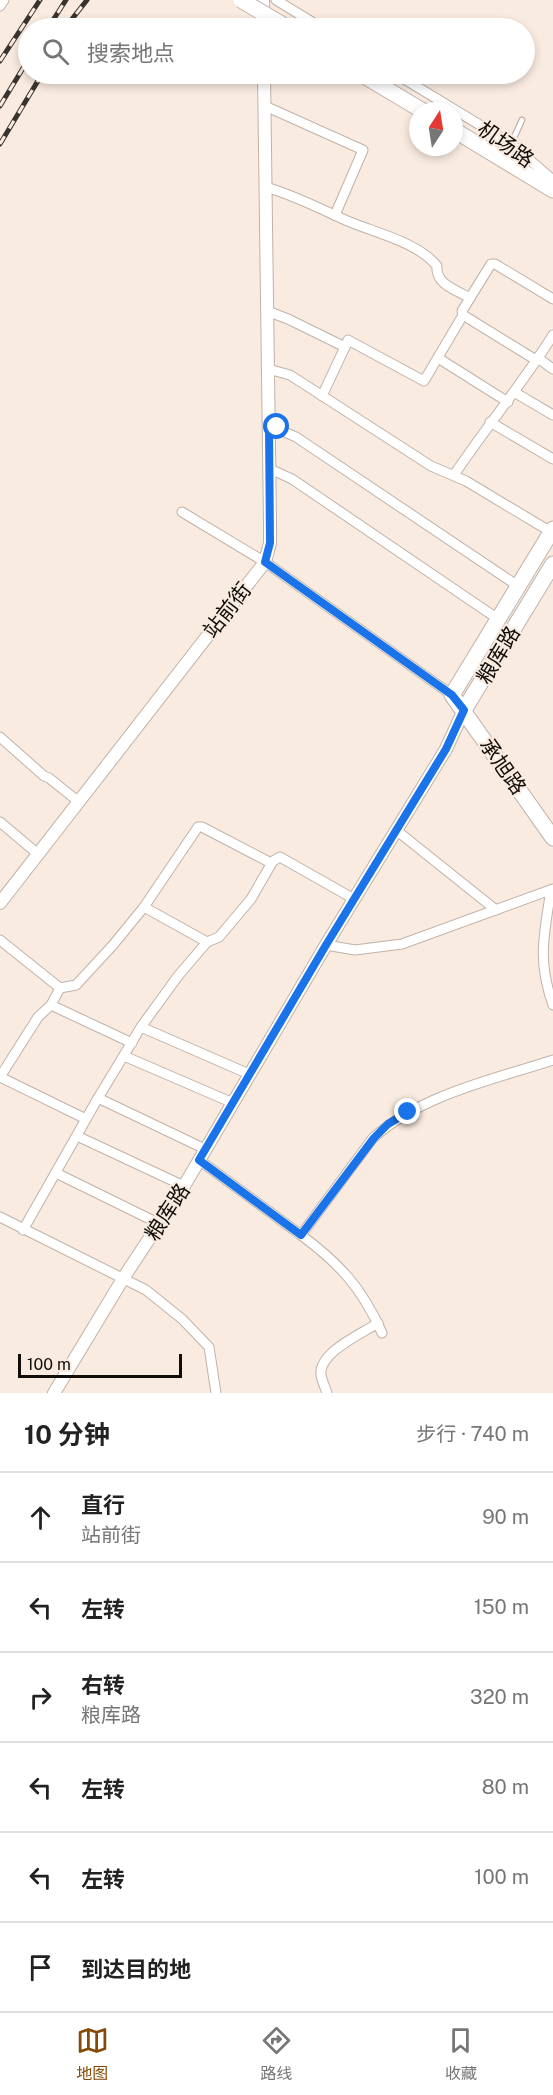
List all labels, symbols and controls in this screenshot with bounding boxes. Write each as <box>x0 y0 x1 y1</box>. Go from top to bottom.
search box <box>18 18 535 84</box>
icon: search <box>39 35 72 68</box>
text: 搜索地点 <box>87 40 175 66</box>
north arrow <box>409 102 463 156</box>
street label: 机场路 <box>473 116 539 172</box>
route start <box>263 413 289 439</box>
street label: 站前街 <box>198 577 256 643</box>
street label: 粮库路 <box>471 622 525 688</box>
street label: 承旭路 <box>475 733 531 799</box>
route end <box>394 1098 420 1124</box>
street label: 粮库路 <box>139 1179 195 1245</box>
scale bar <box>18 1351 182 1378</box>
text: 100 m <box>27 1355 71 1374</box>
text: 10 分钟 <box>24 1419 110 1450</box>
text: 步行 · 740 m <box>416 1422 529 1446</box>
text: 直行 <box>81 1492 125 1518</box>
icon: ahead <box>24 1501 57 1534</box>
text: 90 m <box>482 1505 529 1529</box>
text: 站前街 <box>81 1523 141 1547</box>
icon: left <box>24 1591 57 1624</box>
text: 150 m <box>474 1595 529 1619</box>
text: 左转 <box>81 1596 125 1622</box>
text: 右转 <box>81 1672 125 1698</box>
icon: right <box>24 1681 57 1714</box>
text: 320 m <box>470 1685 529 1709</box>
text: 粮库路 <box>81 1703 141 1727</box>
icon: left <box>24 1771 57 1804</box>
text: 80 m <box>482 1775 529 1799</box>
text: 左转 <box>81 1776 125 1802</box>
icon: left <box>24 1861 57 1894</box>
text: 100 m <box>474 1865 529 1889</box>
text: 左转 <box>81 1866 125 1892</box>
icon: arrive <box>24 1951 57 1984</box>
text: 到达目的地 <box>81 1956 191 1982</box>
tab: 地图 <box>76 2024 109 2084</box>
tab: 路线 <box>260 2024 293 2084</box>
tab: 收藏 <box>444 2024 477 2084</box>

